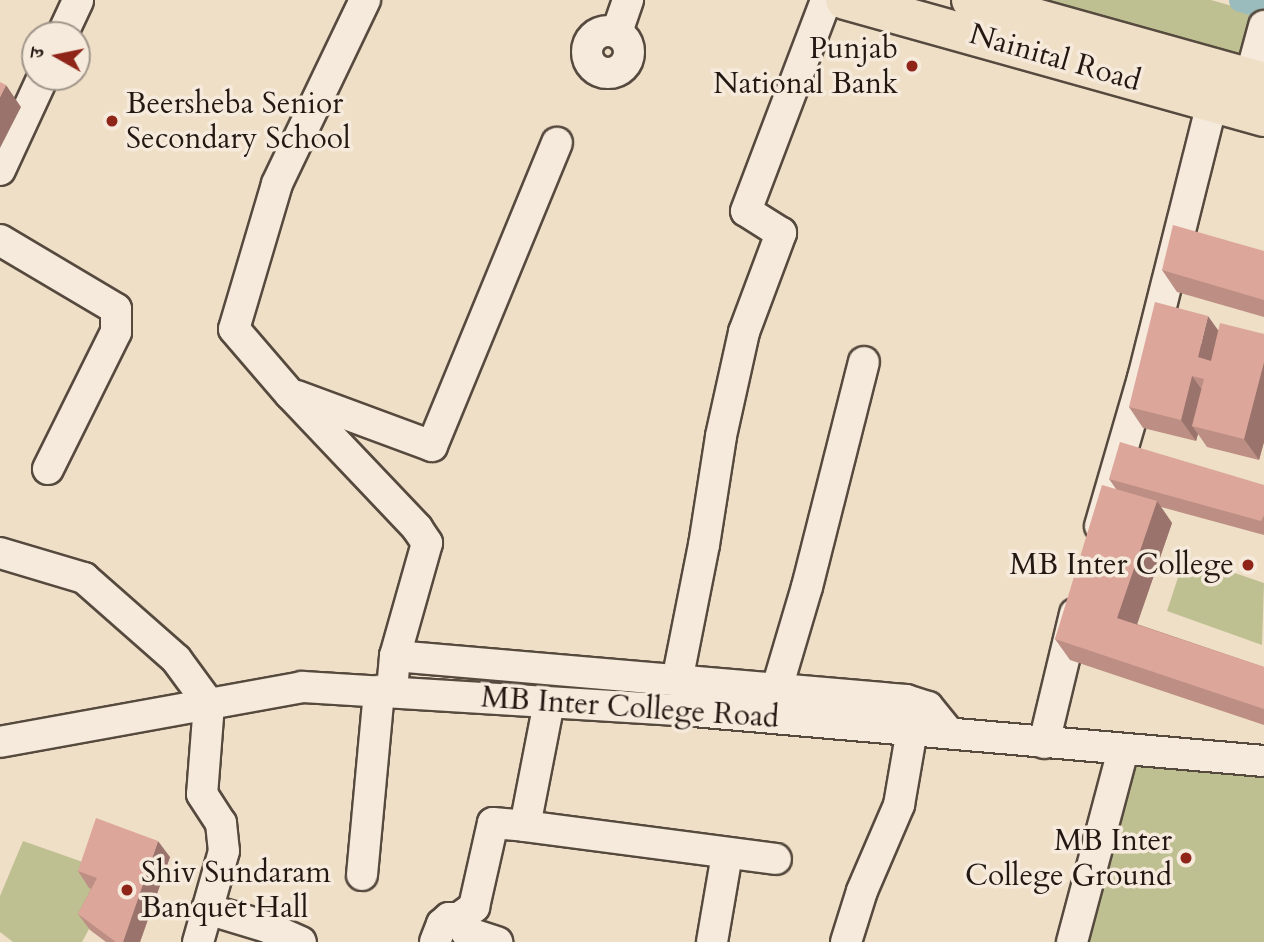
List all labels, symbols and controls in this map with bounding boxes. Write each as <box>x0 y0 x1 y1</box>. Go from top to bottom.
street label: Nainital Road <box>965 16 1145 100</box>
north arrow <box>21 21 91 91</box>
place label: Punjab National Bank <box>713 31 898 102</box>
text: उ <box>24 46 51 60</box>
marker: Punjab National Bank <box>904 58 920 74</box>
place label: Beersheba Senior Secondary School <box>126 86 351 156</box>
marker: Beersheba Senior Secondary School <box>104 113 120 129</box>
place label: MB Inter College <box>1009 547 1234 583</box>
marker: MB Inter College <box>1240 557 1256 573</box>
street label: MB Inter College Road <box>480 680 780 736</box>
place label: MB Inter College Ground <box>965 823 1172 894</box>
marker: MB Inter College Ground <box>1178 850 1194 866</box>
place label: Shiv Sundaram Banquet Hall <box>141 855 331 925</box>
marker: Shiv Sundaram Banquet Hall <box>119 882 135 898</box>

